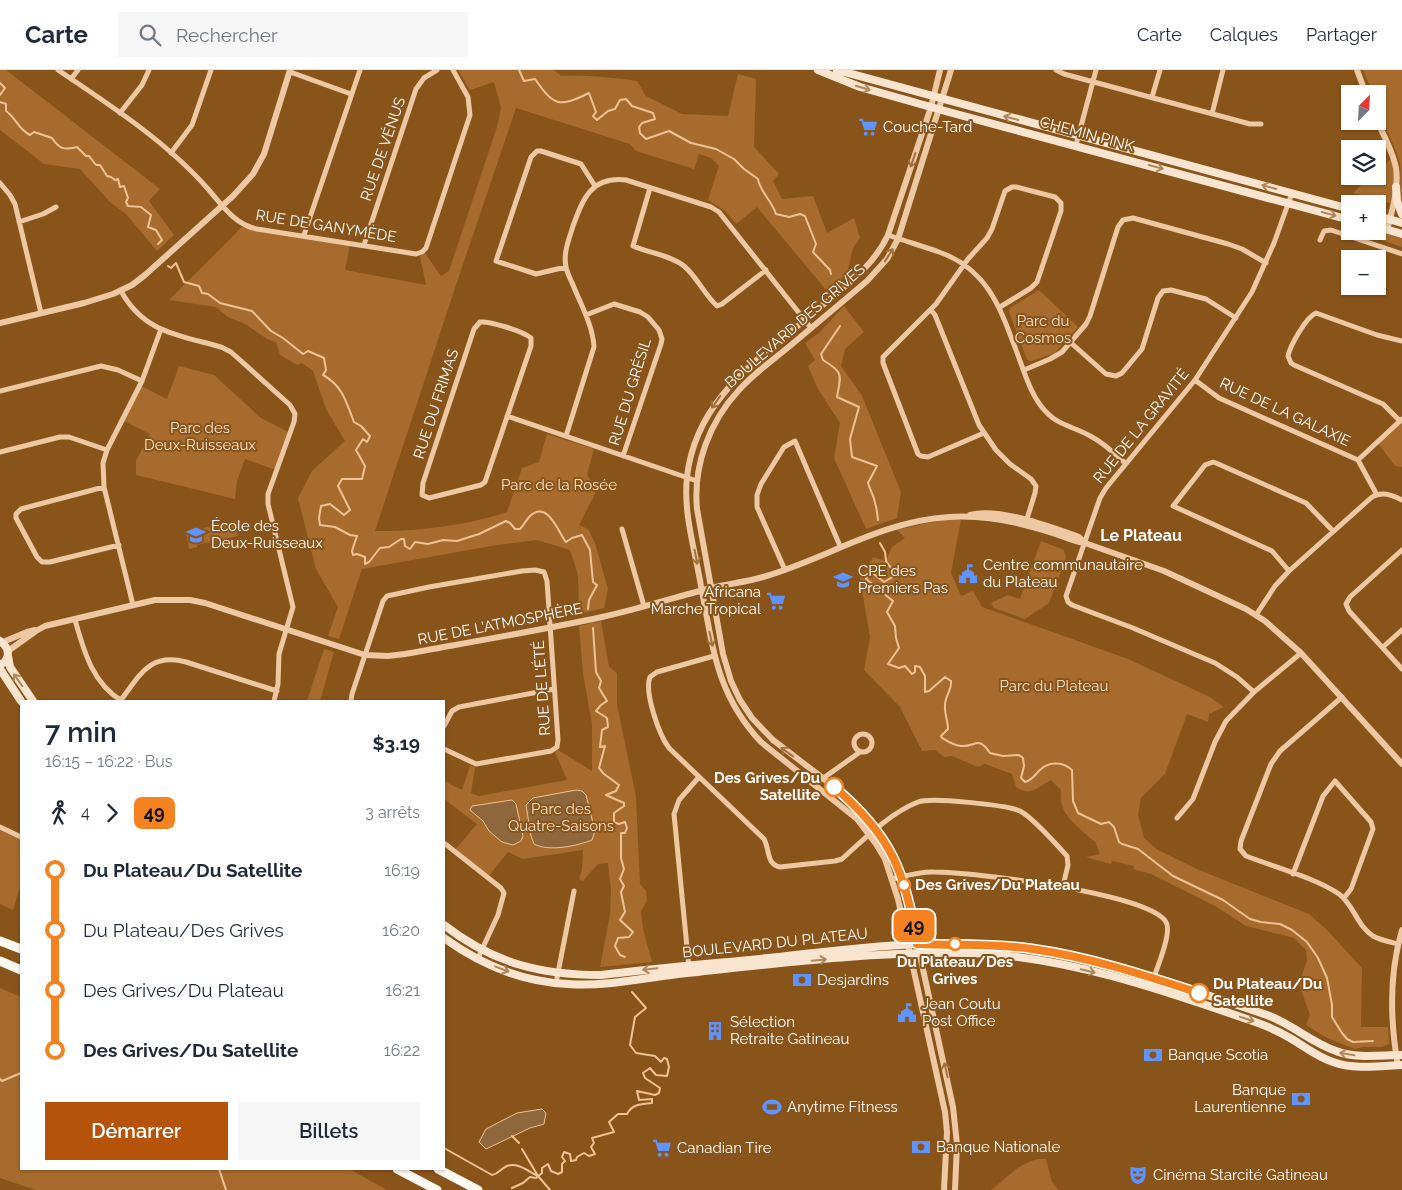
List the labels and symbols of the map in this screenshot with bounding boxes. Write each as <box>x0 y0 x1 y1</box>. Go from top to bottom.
one-way arrow <box>855 83 871 93</box>
north arrow <box>1341 85 1386 130</box>
street label: RUE DE VÉNUS <box>357 95 409 203</box>
one-way arrow <box>1003 113 1019 122</box>
street label: CHEMIN PINK <box>1038 113 1137 155</box>
supermarket icon: Couche-Tard <box>857 116 879 138</box>
place label: Couche-Tard <box>883 118 972 136</box>
one-way arrow <box>908 152 917 167</box>
one-way arrow <box>1147 162 1163 172</box>
one-way arrow <box>1262 182 1278 191</box>
street label: RUE DE GANYMÈDE <box>254 206 398 246</box>
one-way arrow <box>1321 210 1337 219</box>
one-way arrow <box>885 248 895 262</box>
street label: BOULEVARD DES GRIVES <box>721 260 869 392</box>
park label: Parc du Cosmos <box>1015 312 1071 347</box>
street label: RUE DU GRÉSIL <box>605 336 655 448</box>
street label: RUE DU FRIMAS <box>410 347 462 461</box>
street label: RUE DE LA GRAVITÉ <box>1089 365 1193 487</box>
street label: RUE DE LA GALAXIE <box>1217 374 1353 450</box>
one-way arrow <box>711 394 721 408</box>
park label: Parc des Deux-Ruisseaux <box>144 419 256 454</box>
park label: Parc de la Rosée <box>501 476 617 494</box>
place label: École des Deux-Ruisseaux <box>211 517 323 552</box>
school or university icon: École des Deux-Ruisseaux <box>185 524 207 546</box>
district label: Le Plateau <box>1100 526 1182 545</box>
one-way arrow <box>691 549 701 565</box>
place label: Centre communautaire du Plateau <box>983 556 1143 591</box>
place label: CPE des Premiers Pas <box>858 562 948 597</box>
public building icon: Centre communautaire du Plateau <box>957 563 979 585</box>
school or university icon: CPE des Premiers Pas <box>832 569 854 591</box>
place label: Africana Marche Tropical <box>651 583 762 618</box>
supermarket icon: Africana Marche Tropical <box>765 590 787 612</box>
street label: RUE DE L'ATMOSPHÈRE <box>416 599 584 649</box>
one-way arrow <box>706 630 716 646</box>
street label: RUE DE L'ÉTÉ <box>530 640 554 736</box>
one-way arrow <box>13 673 23 687</box>
park label: Parc du Plateau <box>1000 677 1109 695</box>
one-way arrow <box>780 747 794 757</box>
place label: Des Grives/Du Satellite <box>714 769 820 804</box>
marker: Des Grives/Du Satellite <box>824 777 844 797</box>
park label: Parc des Quatre-Saisons <box>508 800 614 835</box>
place label: Des Grives/Du Plateau <box>915 876 1080 894</box>
marker: Des Grives/Du Plateau <box>897 878 911 892</box>
line badge: 49 <box>892 910 936 942</box>
street label: BOULEVARD DU PLATEAU <box>681 924 869 962</box>
marker: Du Plateau/Des Grives <box>948 937 962 951</box>
place label: Du Plateau/Des Grives <box>897 953 1013 988</box>
one-way arrow <box>810 956 826 965</box>
one-way arrow <box>642 964 658 974</box>
one-way arrow <box>494 965 509 975</box>
one-way arrow <box>1080 967 1096 976</box>
bank icon: Desjardins <box>791 969 813 991</box>
place label: Desjardins <box>817 971 889 989</box>
place label: Du Plateau/Du Satellite <box>1213 975 1322 1010</box>
marker: Du Plateau/Du Satellite <box>1189 983 1209 1003</box>
place label: Jean Coutu Post Office <box>922 995 1001 1030</box>
public building icon: Jean Coutu Post Office <box>896 1002 918 1024</box>
place label: Sélection Retraite Gatineau <box>730 1013 849 1048</box>
one-way arrow <box>1238 1015 1254 1025</box>
building icon: Sélection Retraite Gatineau <box>704 1020 726 1042</box>
bank icon: Banque Scotia <box>1142 1044 1164 1066</box>
place label: Banque Scotia <box>1168 1046 1268 1064</box>
one-way arrow <box>1340 1048 1356 1058</box>
one-way arrow <box>940 1062 950 1078</box>
place label: Banque Laurentienne <box>1194 1081 1286 1116</box>
bank icon: Banque Laurentienne <box>1290 1088 1312 1110</box>
sports icon: Anytime Fitness <box>761 1096 783 1118</box>
place label: Anytime Fitness <box>787 1098 898 1116</box>
bank icon: Banque Nationale <box>910 1136 932 1158</box>
supermarket icon: Canadian Tire <box>651 1137 673 1159</box>
place label: Banque Nationale <box>936 1138 1061 1156</box>
place label: Canadian Tire <box>677 1139 772 1157</box>
theatre icon: Cinéma Starcité Gatineau <box>1127 1164 1149 1186</box>
place label: Cinéma Starcité Gatineau <box>1153 1166 1328 1184</box>

